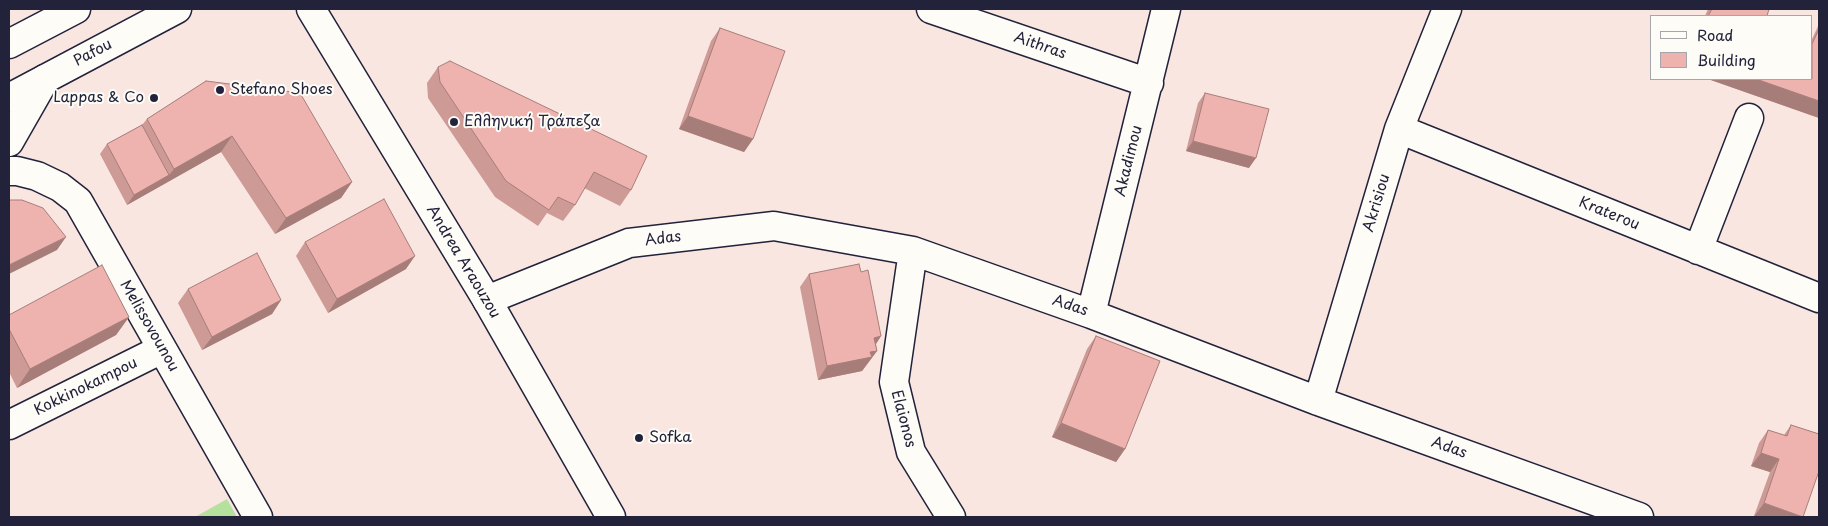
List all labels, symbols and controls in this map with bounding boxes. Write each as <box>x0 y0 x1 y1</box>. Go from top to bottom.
legend <box>1650 15 1813 80</box>
text: Road <box>1697 23 1733 46</box>
street label: Aithras <box>1012 29 1068 63</box>
street label: Pafou <box>71 36 115 70</box>
text: Building <box>1697 48 1756 71</box>
place label: Stefano Shoes <box>230 81 333 99</box>
marker: Stefano Shoes <box>214 84 226 96</box>
place label: Lappas & Co <box>53 89 144 107</box>
marker: Lappas & Co <box>148 92 160 104</box>
place label: Ελληνική Τράπεζα <box>464 113 600 131</box>
marker: Ελληνική Τράπεζα <box>448 116 460 128</box>
street label: Akadimou <box>1111 123 1147 199</box>
street label: Akrisiou <box>1360 172 1394 234</box>
street label: Kraterou <box>1576 194 1642 234</box>
street label: Andrea Araouzou <box>422 202 504 322</box>
street label: Adas <box>644 228 682 250</box>
street label: Melissovounou <box>116 277 182 375</box>
street label: Adas <box>1050 292 1090 320</box>
street label: Kokkinokampou <box>31 354 141 420</box>
street label: Elaionos <box>887 388 919 450</box>
place label: Sofka <box>649 429 692 447</box>
marker: Sofka <box>633 432 645 444</box>
street label: Adas <box>1429 433 1469 463</box>

